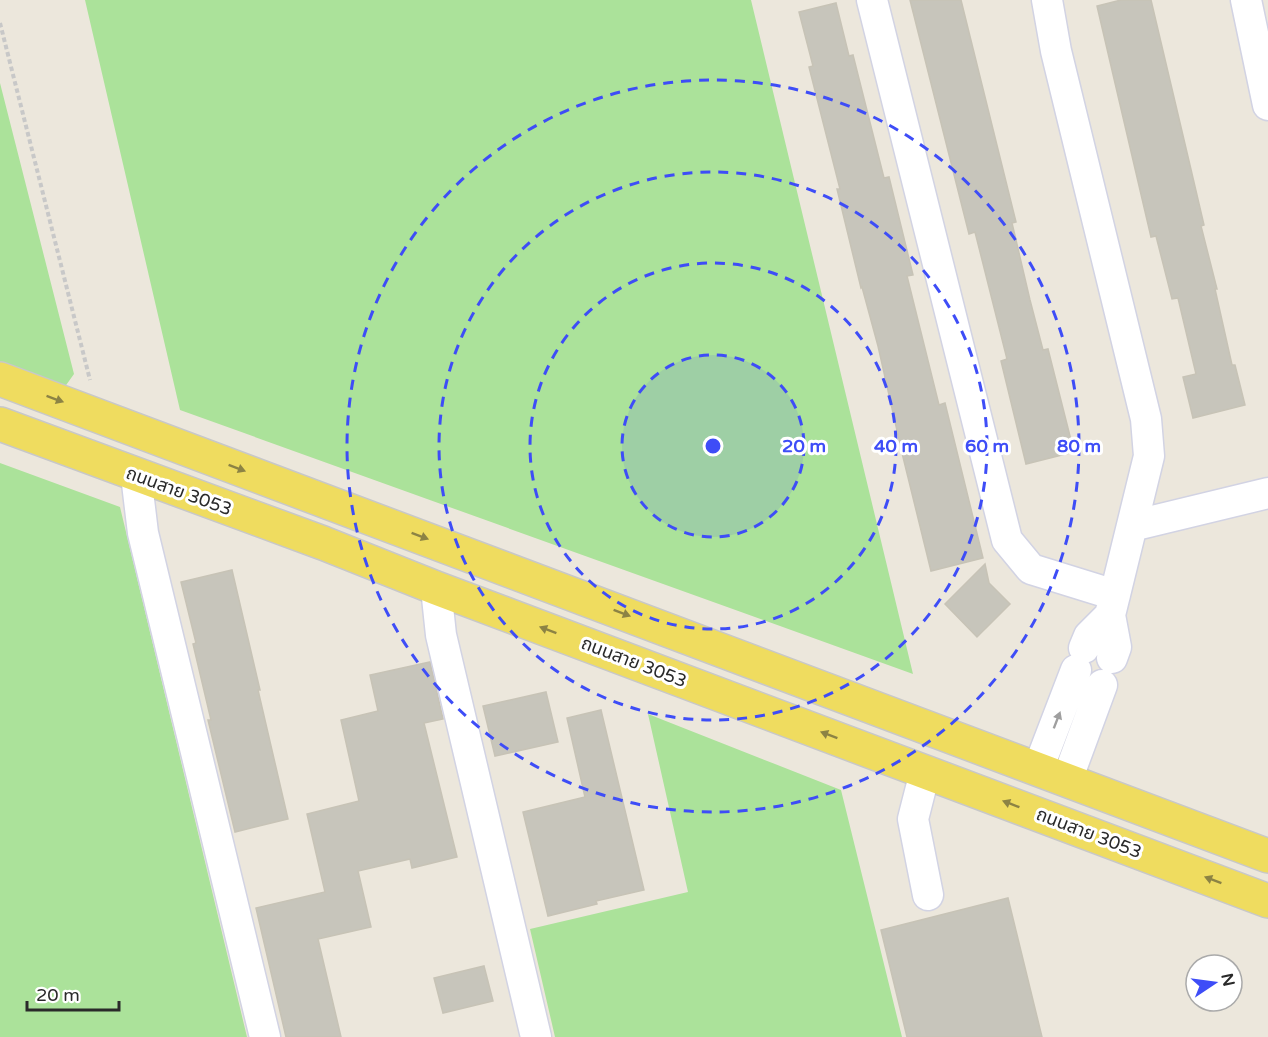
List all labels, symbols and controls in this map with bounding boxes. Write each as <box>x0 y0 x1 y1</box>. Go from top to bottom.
one-way arrow <box>46 395 64 405</box>
text: 20 m <box>782 435 826 457</box>
text: 40 m <box>874 435 918 457</box>
text: 60 m <box>965 435 1009 457</box>
text: 80 m <box>1057 435 1101 457</box>
centre of rings <box>703 436 723 456</box>
street label: ถนนสาย 3053 <box>123 462 235 520</box>
one-way arrow <box>229 463 247 473</box>
one-way arrow <box>411 532 429 542</box>
one-way arrow <box>613 608 631 618</box>
one-way arrow <box>539 625 557 634</box>
street label: ถนนสาย 3053 <box>578 632 690 692</box>
one-way arrow <box>1052 710 1062 728</box>
one-way arrow <box>820 730 838 740</box>
one-way arrow <box>1002 799 1020 808</box>
street label: ถนนสาย 3053 <box>1033 803 1145 863</box>
one-way arrow <box>1204 875 1222 885</box>
north arrow <box>1184 953 1244 1013</box>
text: N <box>1216 971 1239 988</box>
scale bar <box>27 974 118 1012</box>
text: 20 m <box>36 984 80 1006</box>

